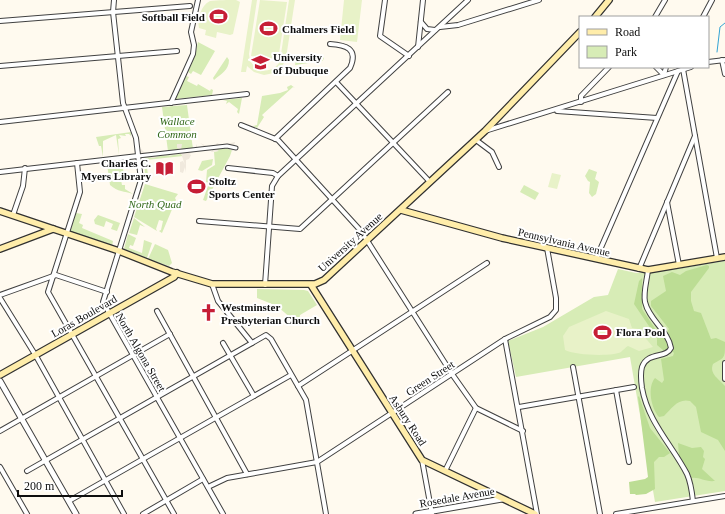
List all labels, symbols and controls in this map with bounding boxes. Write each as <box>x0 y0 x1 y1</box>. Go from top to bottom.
sports icon: Softball Field <box>208 7 228 27</box>
place label: Softball Field <box>142 11 205 23</box>
legend <box>579 16 709 68</box>
sports icon: Chalmers Field <box>259 19 279 39</box>
place label: Chalmers Field <box>282 23 354 35</box>
text: Road <box>615 25 640 39</box>
text: Park <box>615 45 637 59</box>
place label: University of Dubuque <box>273 51 328 76</box>
school or university icon: University of Dubuque <box>250 53 270 73</box>
park label: Wallace Common <box>157 115 197 140</box>
place label: Charles C. Myers Library <box>81 157 152 182</box>
library icon: Charles C. Myers Library <box>154 159 174 179</box>
place label: Stoltz Sports Center <box>209 175 275 200</box>
sports icon: Stoltz Sports Center <box>186 177 206 197</box>
park label: North Quad <box>128 198 182 210</box>
street label: University Avenue <box>316 210 385 274</box>
street label: Pennsylvania Avenue <box>517 226 611 258</box>
street label: Loras Boulevard <box>49 292 119 340</box>
place label: Westminster Presbyterian Church <box>221 301 320 326</box>
church icon: Westminster Presbyterian Church <box>198 303 218 323</box>
street label: North Algona Street <box>114 311 168 393</box>
sports icon: Flora Pool <box>593 322 613 342</box>
place label: Flora Pool <box>616 326 665 338</box>
street label: Green Street <box>404 358 456 398</box>
street label: Asbury Road <box>387 392 429 448</box>
scale bar <box>18 472 122 498</box>
text: 200 m <box>24 479 55 493</box>
street label: Rosedale Avenue <box>419 484 496 509</box>

